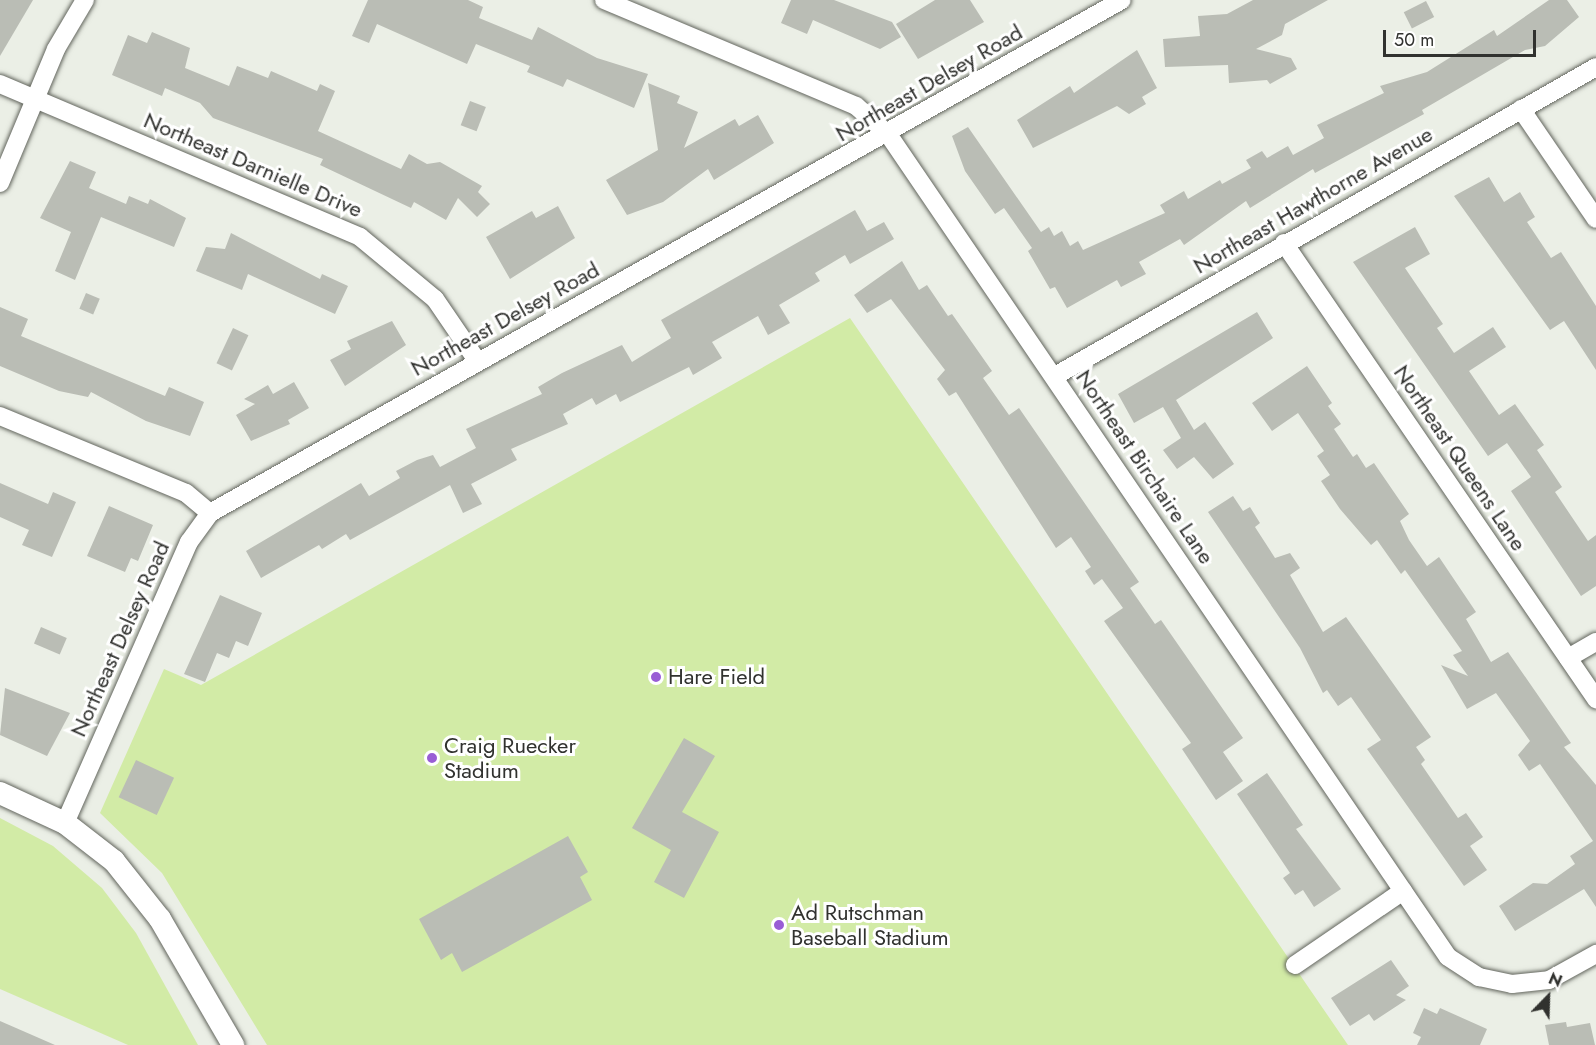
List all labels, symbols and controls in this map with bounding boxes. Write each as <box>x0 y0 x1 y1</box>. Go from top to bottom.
scale bar <box>1386 18 1539 56</box>
street label: Northeast Delsey Road <box>831 19 1027 147</box>
text: 50 m <box>1394 27 1434 53</box>
street label: Northeast Darnielle Drive <box>140 107 366 223</box>
street label: Northeast Hawthorne Avenue <box>1189 121 1437 279</box>
street label: Northeast Delsey Road <box>406 256 604 382</box>
street label: Northeast Queens Lane <box>1388 360 1532 556</box>
street label: Northeast Birchaire Lane <box>1070 365 1220 569</box>
street label: Northeast Delsey Road <box>65 537 175 741</box>
place label: Hare Field <box>668 664 765 690</box>
marker: Hare Field <box>649 670 663 684</box>
place label: Craig Ruecker Stadium <box>444 732 576 784</box>
marker: Craig Ruecker Stadium <box>425 751 439 765</box>
place label: Ad Rutschman Baseball Stadium <box>791 899 949 950</box>
marker: Ad Rutschman Baseball Stadium <box>772 918 786 932</box>
north arrow <box>1518 967 1578 1027</box>
text: N <box>1545 967 1566 993</box>

